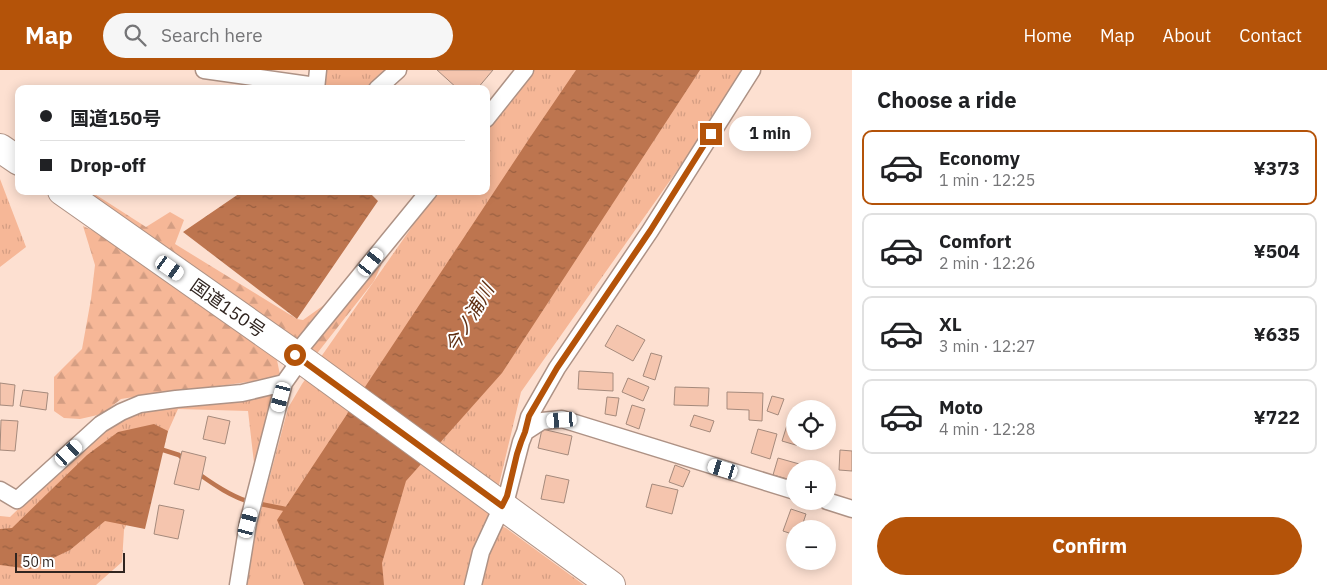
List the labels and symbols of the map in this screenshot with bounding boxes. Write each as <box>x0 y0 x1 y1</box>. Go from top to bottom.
callout: 1 min <box>728 116 811 152</box>
route end <box>700 123 722 145</box>
car <box>355 246 386 278</box>
car <box>153 253 186 283</box>
street label: 国道150号 <box>186 274 270 342</box>
water label: 今ノ浦川 <box>439 278 500 357</box>
route start <box>284 344 306 366</box>
car <box>269 381 292 413</box>
car <box>546 411 577 429</box>
car <box>52 437 85 469</box>
car <box>706 457 739 481</box>
car <box>236 507 259 539</box>
scale bar <box>15 550 125 573</box>

